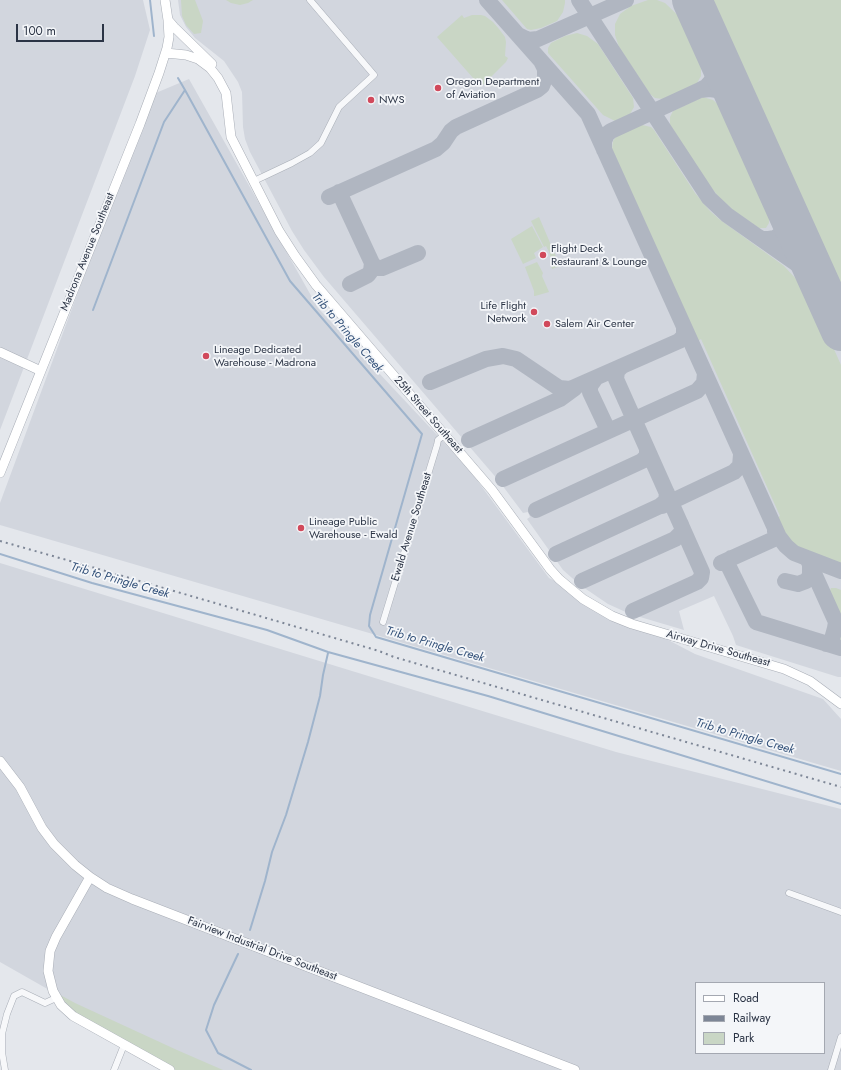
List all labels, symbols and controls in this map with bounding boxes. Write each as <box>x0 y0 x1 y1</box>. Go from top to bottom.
scale bar <box>18 16 106 42</box>
text: 100 m <box>23 22 56 40</box>
place label: Oregon Department of Aviation <box>446 75 539 101</box>
marker: Oregon Department of Aviation <box>433 83 443 93</box>
place label: NWS <box>379 93 404 107</box>
marker: NWS <box>366 95 376 105</box>
street label: Madrona Avenue Southeast <box>58 191 118 313</box>
place label: Flight Deck Restaurant & Lounge <box>551 242 647 268</box>
marker: Flight Deck Restaurant & Lounge <box>538 250 548 260</box>
water label: Trib to Pringle Creek <box>308 290 386 376</box>
place label: Life Flight Network <box>481 299 526 325</box>
marker: Life Flight Network <box>529 307 539 317</box>
place label: Salem Air Center <box>555 317 635 331</box>
marker: Salem Air Center <box>542 319 552 329</box>
place label: Lineage Dedicated Warehouse - Madrona <box>214 343 316 369</box>
marker: Lineage Dedicated Warehouse - Madrona <box>201 351 211 361</box>
street label: 25th Street Southeast <box>391 374 465 456</box>
street label: Ewald Avenue Southeast <box>389 471 435 583</box>
place label: Lineage Public Warehouse - Ewald <box>309 515 398 541</box>
marker: Lineage Public Warehouse - Ewald <box>296 523 306 533</box>
water label: Trib to Pringle Creek <box>69 560 171 602</box>
water label: Trib to Pringle Creek <box>384 624 486 666</box>
street label: Airway Drive Southeast <box>665 628 771 670</box>
water label: Trib to Pringle Creek <box>694 716 796 758</box>
street label: Fairview Industrial Drive Southeast <box>186 914 338 984</box>
legend <box>695 982 825 1054</box>
text: Road <box>733 989 759 1007</box>
text: Railway <box>733 1009 771 1027</box>
text: Park <box>733 1029 754 1047</box>

